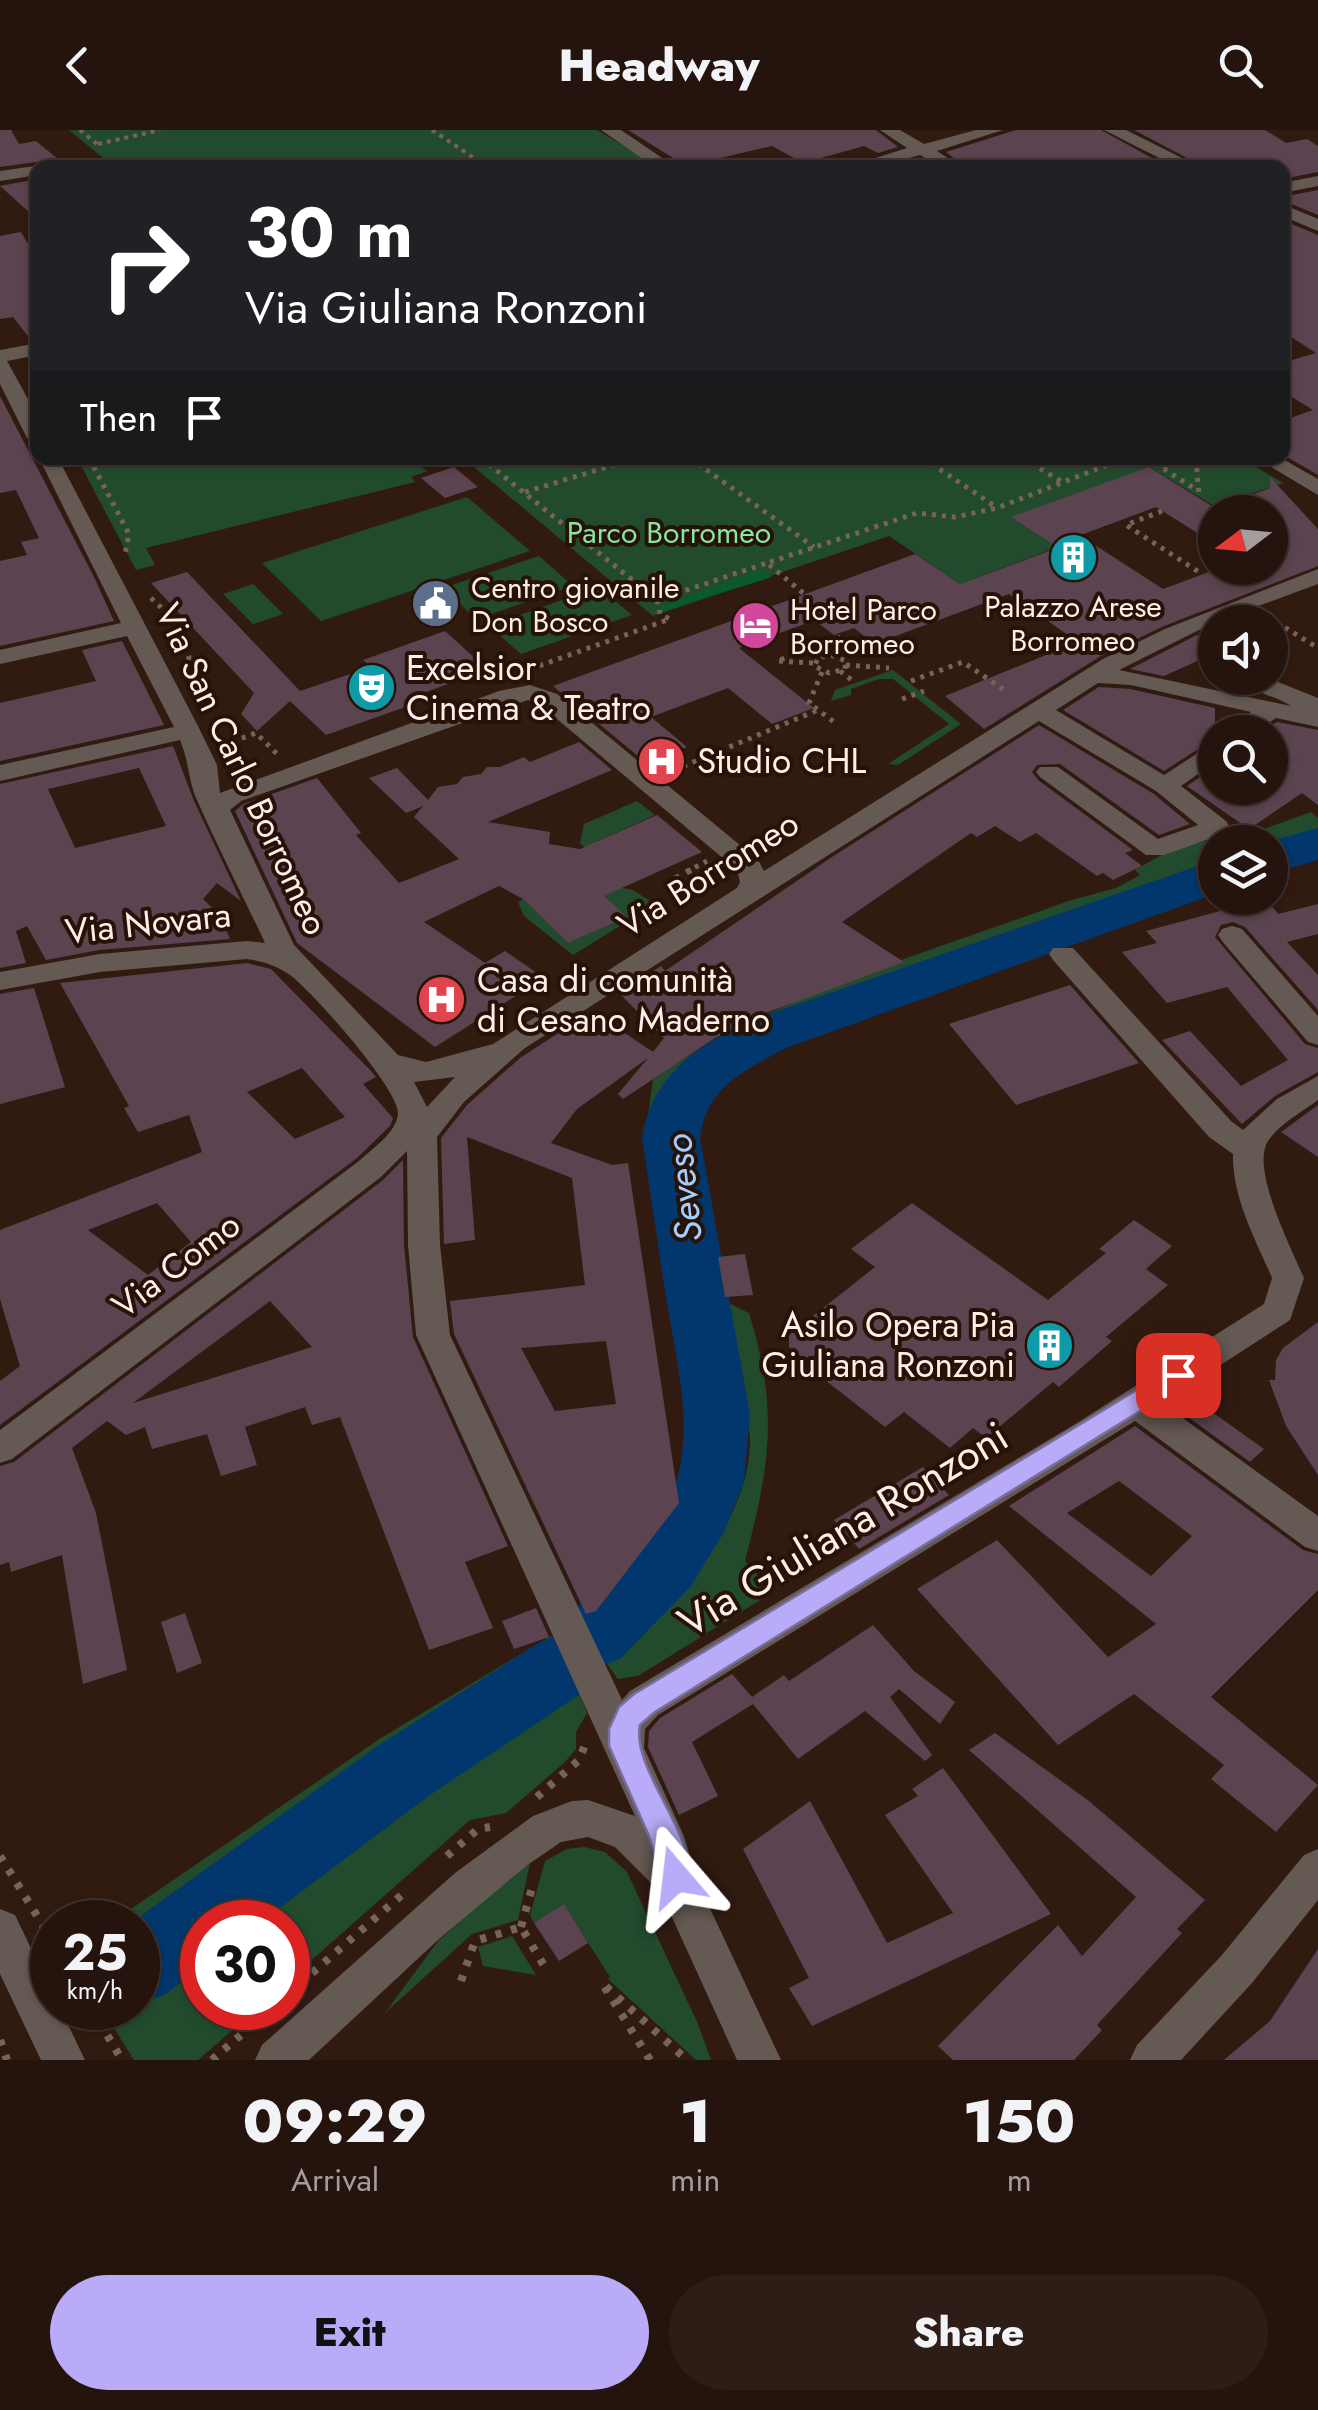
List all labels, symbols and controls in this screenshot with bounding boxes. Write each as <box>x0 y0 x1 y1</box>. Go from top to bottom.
text: Headway <box>558 33 760 98</box>
icon: back <box>50 38 105 93</box>
icon: search <box>1213 38 1268 93</box>
text: 30 m <box>245 182 413 283</box>
icon: right <box>80 200 210 330</box>
text: Via Giuliana Ronzoni <box>245 275 648 340</box>
text: Then <box>80 390 157 445</box>
icon: arrive <box>177 390 232 445</box>
north arrow <box>1198 495 1288 585</box>
map controls <box>1198 495 1288 915</box>
park label: Parco Borromeo <box>567 511 771 554</box>
building icon: Palazzo Arese Borromeo <box>1047 531 1099 583</box>
place label: Centro giovanile Don Bosco <box>471 566 680 643</box>
public building icon: Centro giovanile Don Bosco <box>410 578 462 630</box>
place label: Palazzo Arese Borromeo <box>984 585 1162 662</box>
place label: Hotel Parco Borromeo <box>790 588 937 665</box>
street label: Via San Carlo Borromeo <box>143 595 341 943</box>
hotel icon: Hotel Parco Borromeo <box>729 600 781 652</box>
button: sound <box>1198 605 1288 695</box>
place label: Excelsior Cinema & Teatro <box>406 643 651 733</box>
theatre icon: Excelsior Cinema & Teatro <box>345 662 397 714</box>
button: search <box>1198 715 1288 805</box>
hospital icon: Studio CHL <box>636 735 688 787</box>
place label: Studio CHL <box>697 736 867 786</box>
street label: Via Borromeo <box>608 798 808 950</box>
button: layers <box>1198 825 1288 915</box>
street label: Via Novara <box>63 889 233 957</box>
place label: Casa di comunità di Cesano Maderno <box>477 955 770 1045</box>
hospital icon: Casa di comunità di Cesano Maderno <box>416 974 468 1026</box>
water label: Seveso <box>650 1131 716 1245</box>
street label: Via Como <box>101 1200 251 1330</box>
place label: Asilo Opera Pia Giuliana Ronzoni <box>761 1300 1015 1390</box>
building icon: Asilo Opera Pia Giuliana Ronzoni <box>1024 1319 1076 1371</box>
pin <box>1136 1333 1221 1418</box>
icon: arrive <box>1151 1348 1206 1403</box>
street label: Via Giuliana Ronzoni <box>666 1406 1020 1652</box>
position arrow <box>624 1825 728 1929</box>
speed limit sign: 30 <box>180 1900 310 2030</box>
text: 25 <box>62 1916 128 1989</box>
text: km/h <box>67 1972 123 2008</box>
text: 09:29 <box>243 2078 428 2165</box>
text: 1 <box>679 2078 711 2165</box>
text: 150 <box>963 2078 1075 2165</box>
text: Arrival <box>291 2157 379 2203</box>
text: min <box>670 2157 720 2203</box>
text: m <box>1007 2157 1032 2203</box>
button: Exit <box>50 2275 649 2390</box>
button: Share <box>669 2275 1268 2390</box>

